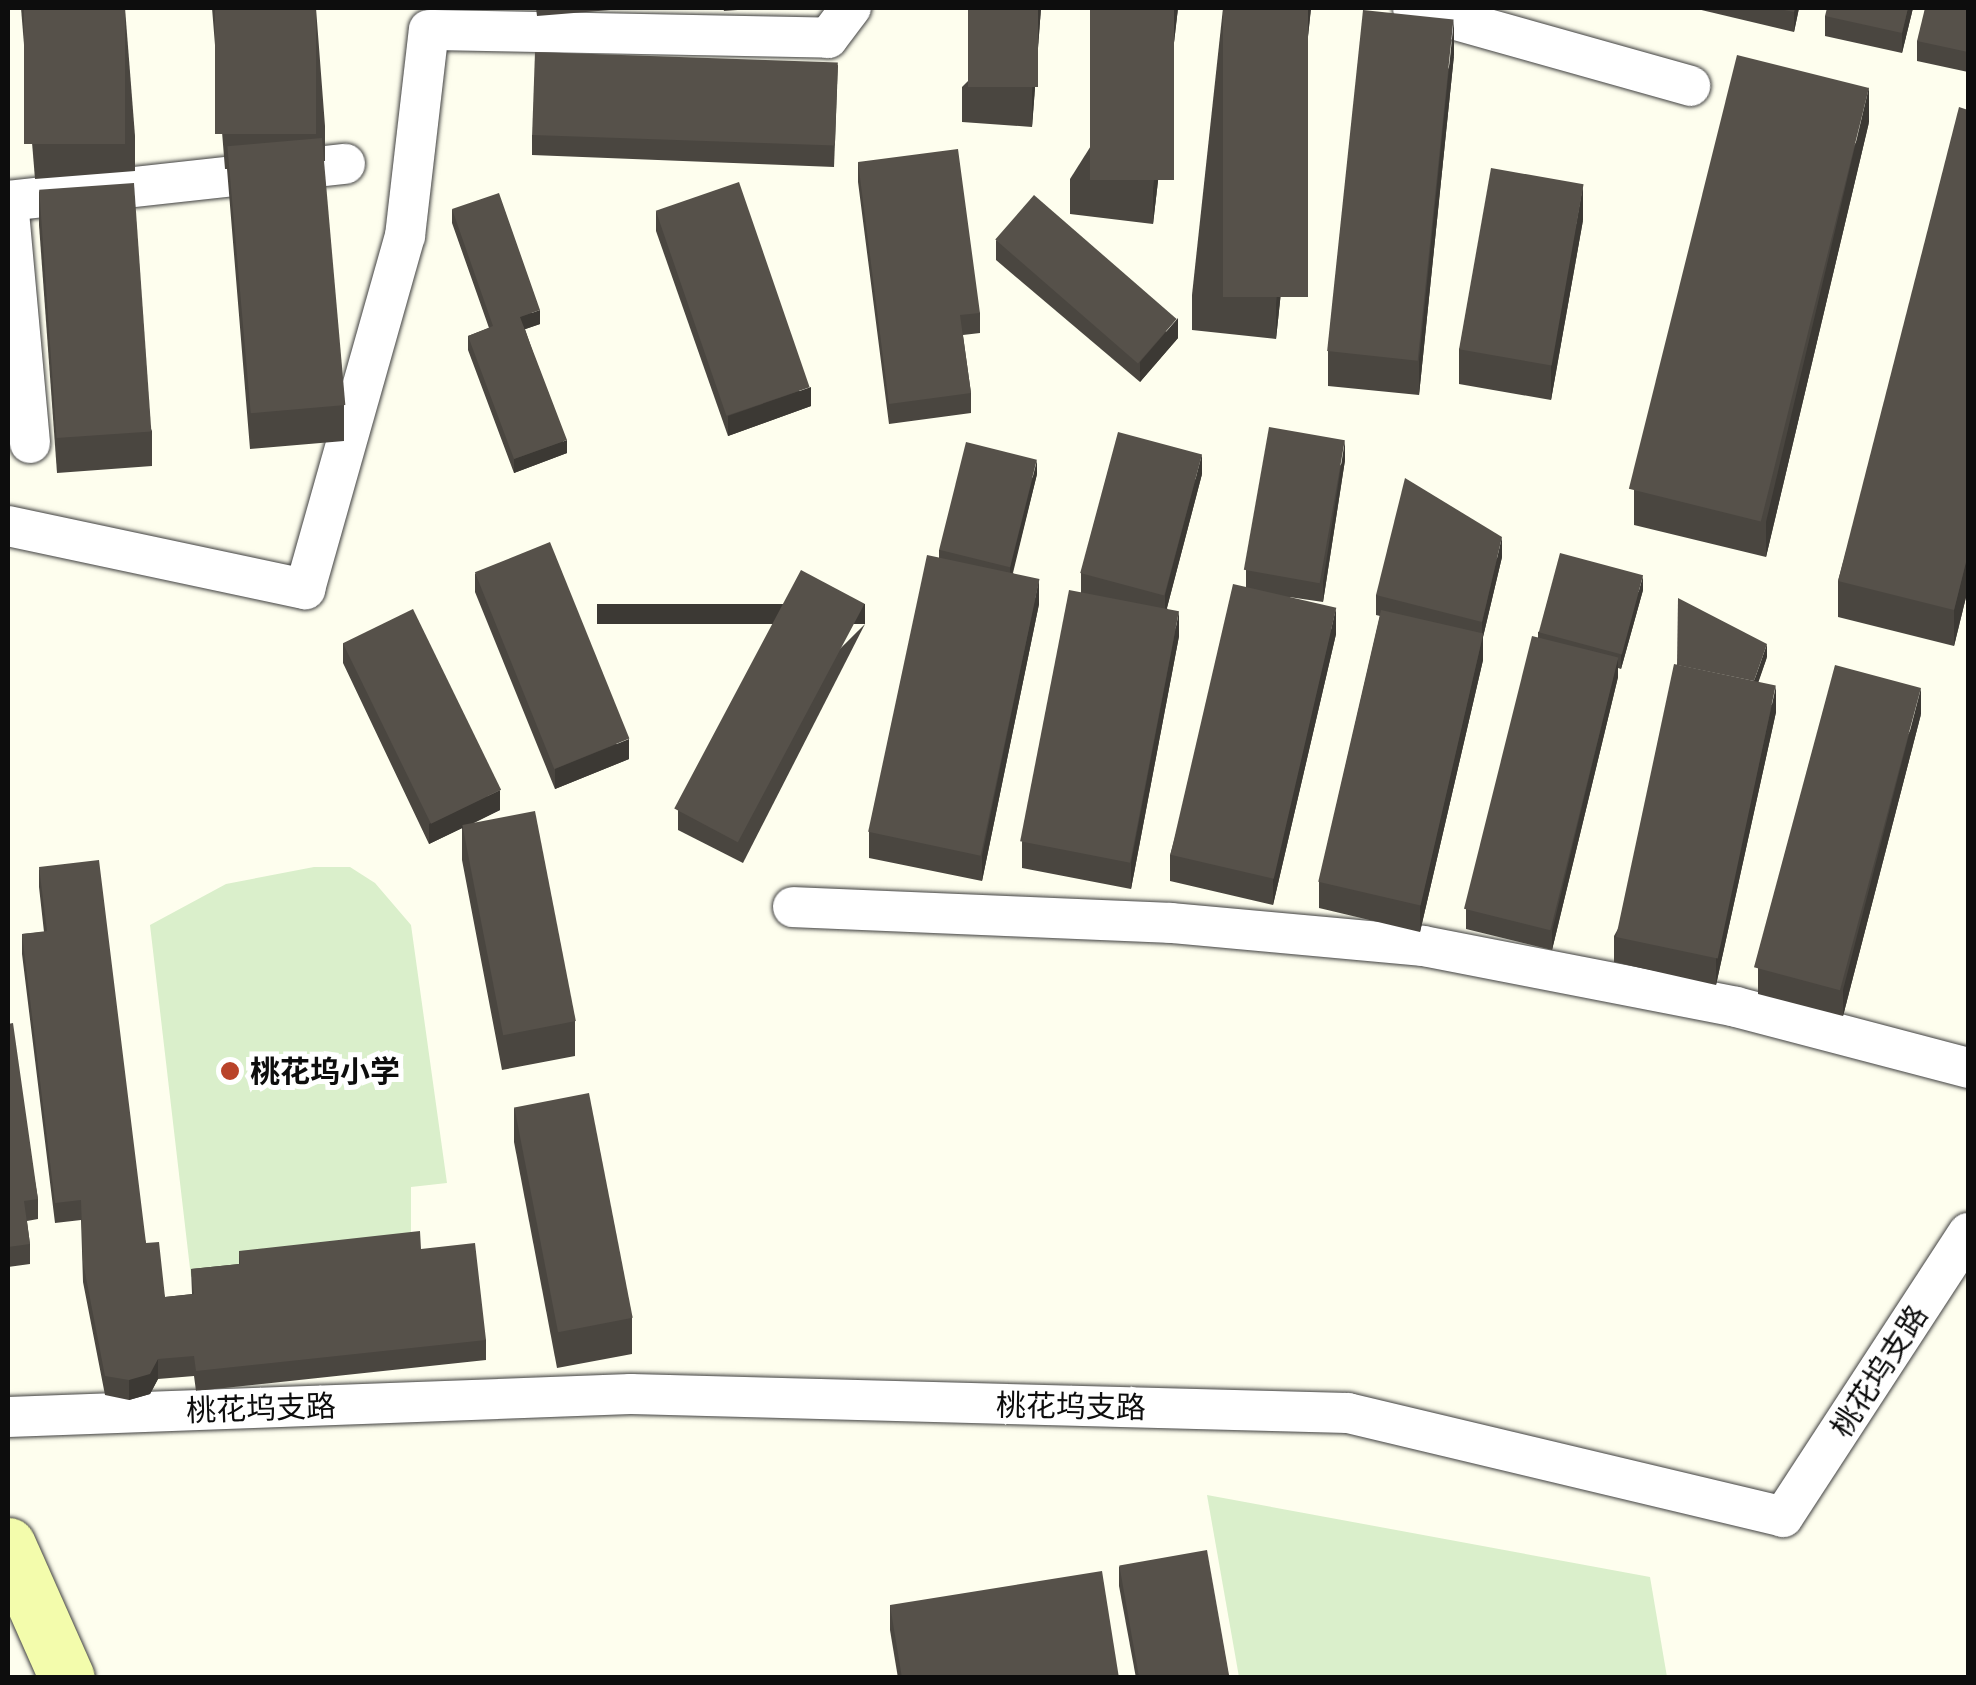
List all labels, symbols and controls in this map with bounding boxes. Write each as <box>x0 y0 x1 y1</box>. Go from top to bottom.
place label: 桃花坞小学 <box>250 1053 400 1089</box>
marker: 桃花坞小学 <box>219 1060 241 1082</box>
street label: 桃花坞支路 <box>1823 1298 1935 1444</box>
street label: 桃花坞支路 <box>185 1387 337 1429</box>
street label: 桃花坞支路 <box>996 1387 1146 1425</box>

